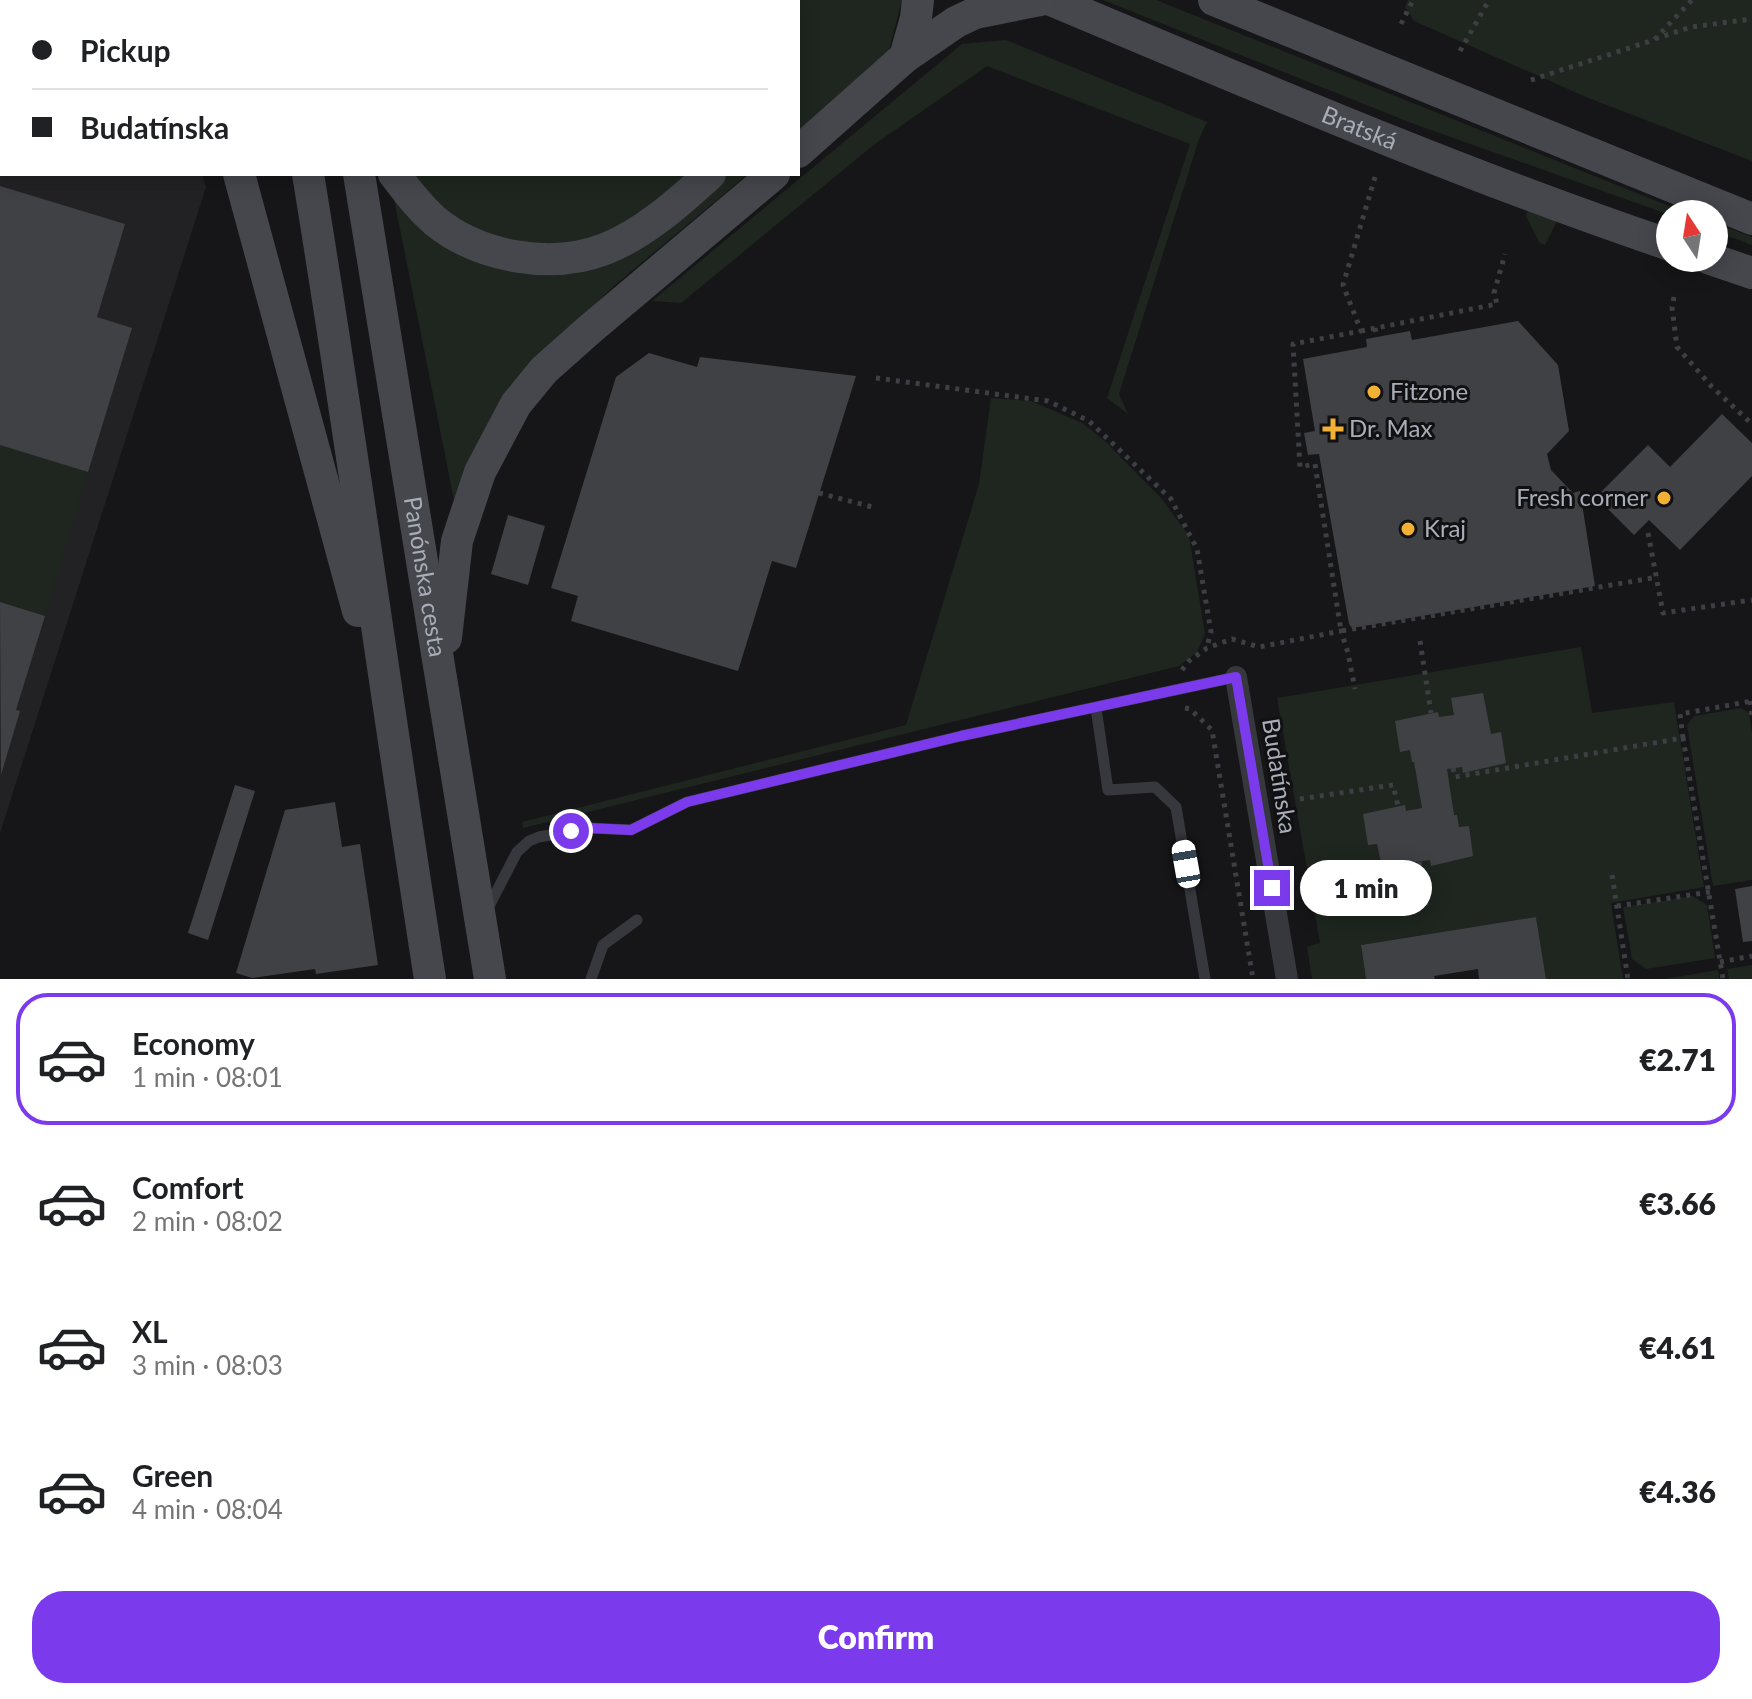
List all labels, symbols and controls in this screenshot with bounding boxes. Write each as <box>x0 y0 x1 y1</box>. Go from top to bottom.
text: Pickup <box>80 32 171 68</box>
street label: Bratská <box>1318 99 1402 155</box>
text: Budatínska <box>80 109 229 145</box>
north arrow <box>1656 200 1728 272</box>
map controls <box>1656 200 1728 272</box>
place label: Fitzone <box>1390 376 1468 405</box>
marker: Fitzone <box>1365 383 1383 401</box>
place label: Dr. Max <box>1349 413 1432 442</box>
marker: Dr. Max <box>1324 420 1342 438</box>
place label: Fresh corner <box>1516 482 1648 511</box>
marker: Fresh corner <box>1655 489 1673 507</box>
street label: Panónska cesta <box>399 494 453 659</box>
place label: Kraj <box>1424 513 1466 542</box>
marker: Kraj <box>1399 520 1417 538</box>
street label: Budatínska <box>1257 716 1304 836</box>
route start <box>553 813 589 849</box>
car <box>1170 838 1202 890</box>
callout: 1 min <box>1300 860 1432 916</box>
route end <box>1254 870 1290 906</box>
text: 1 min <box>1334 872 1398 904</box>
icon: car <box>36 1023 108 1095</box>
text: Economy <box>132 1025 255 1061</box>
text: €2.71 <box>1639 1041 1716 1077</box>
text: 1 min · 08:01 <box>132 1061 283 1093</box>
icon: car <box>36 1167 108 1239</box>
text: Comfort <box>132 1169 244 1205</box>
text: €3.66 <box>1639 1185 1716 1221</box>
text: 2 min · 08:02 <box>132 1205 283 1237</box>
icon: car <box>36 1311 108 1383</box>
text: XL <box>132 1313 168 1349</box>
text: €4.61 <box>1639 1329 1716 1365</box>
text: 3 min · 08:03 <box>132 1349 283 1381</box>
icon: car <box>36 1455 108 1527</box>
text: Green <box>132 1457 213 1493</box>
text: €4.36 <box>1639 1473 1716 1509</box>
text: 4 min · 08:04 <box>132 1493 283 1525</box>
button: Confirm <box>32 1591 1720 1683</box>

